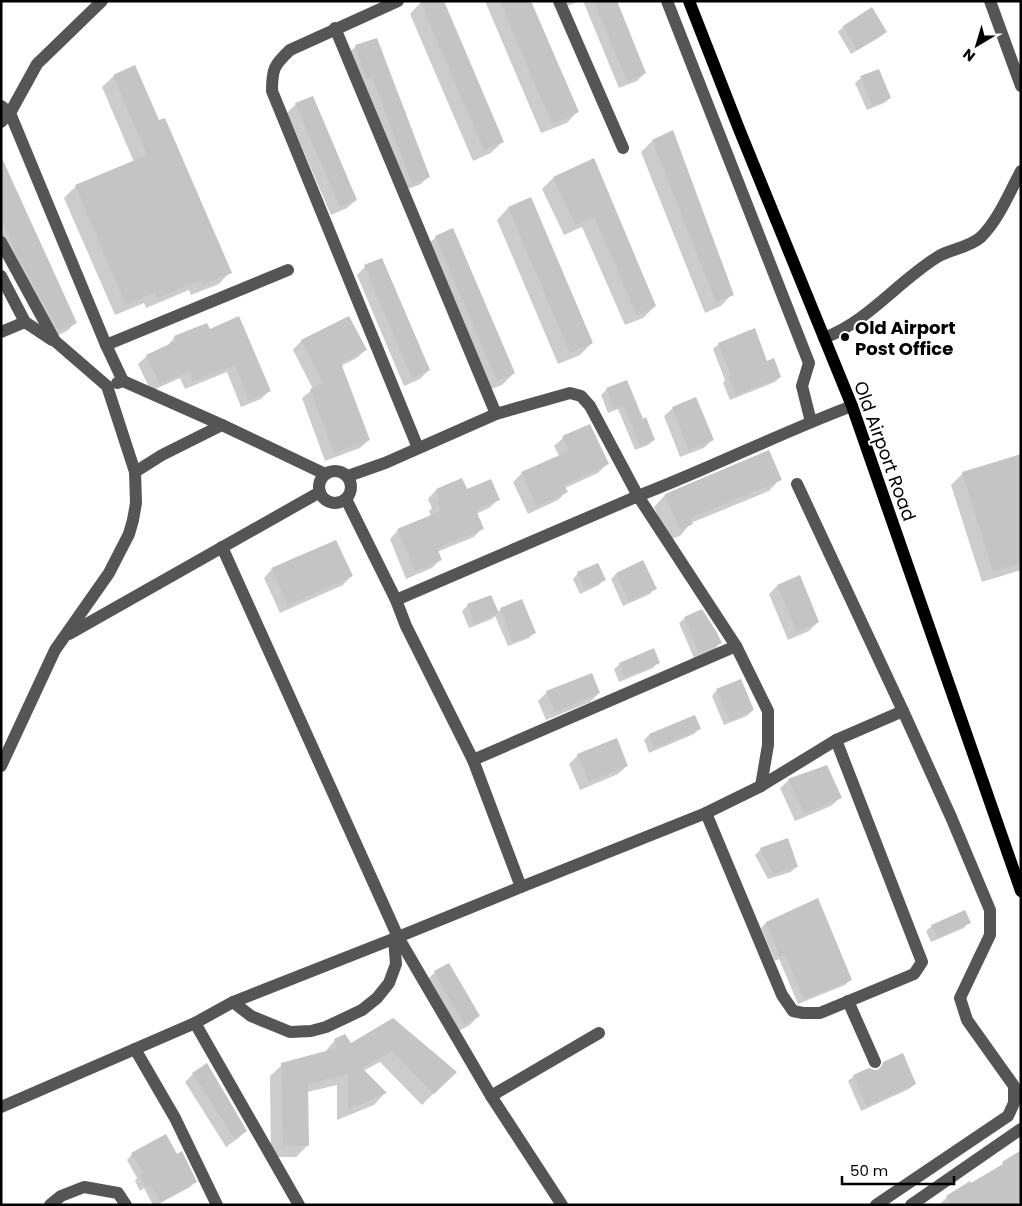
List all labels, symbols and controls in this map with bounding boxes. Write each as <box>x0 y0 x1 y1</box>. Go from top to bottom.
north arrow <box>952 20 1002 70</box>
text: N <box>959 44 979 66</box>
place label: Old Airport Post Office <box>855 315 955 361</box>
marker: Old Airport Post Office <box>839 331 851 343</box>
street label: Old Airport Road <box>848 377 922 525</box>
scale bar <box>842 1154 954 1186</box>
text: 50 m <box>850 1160 888 1181</box>

